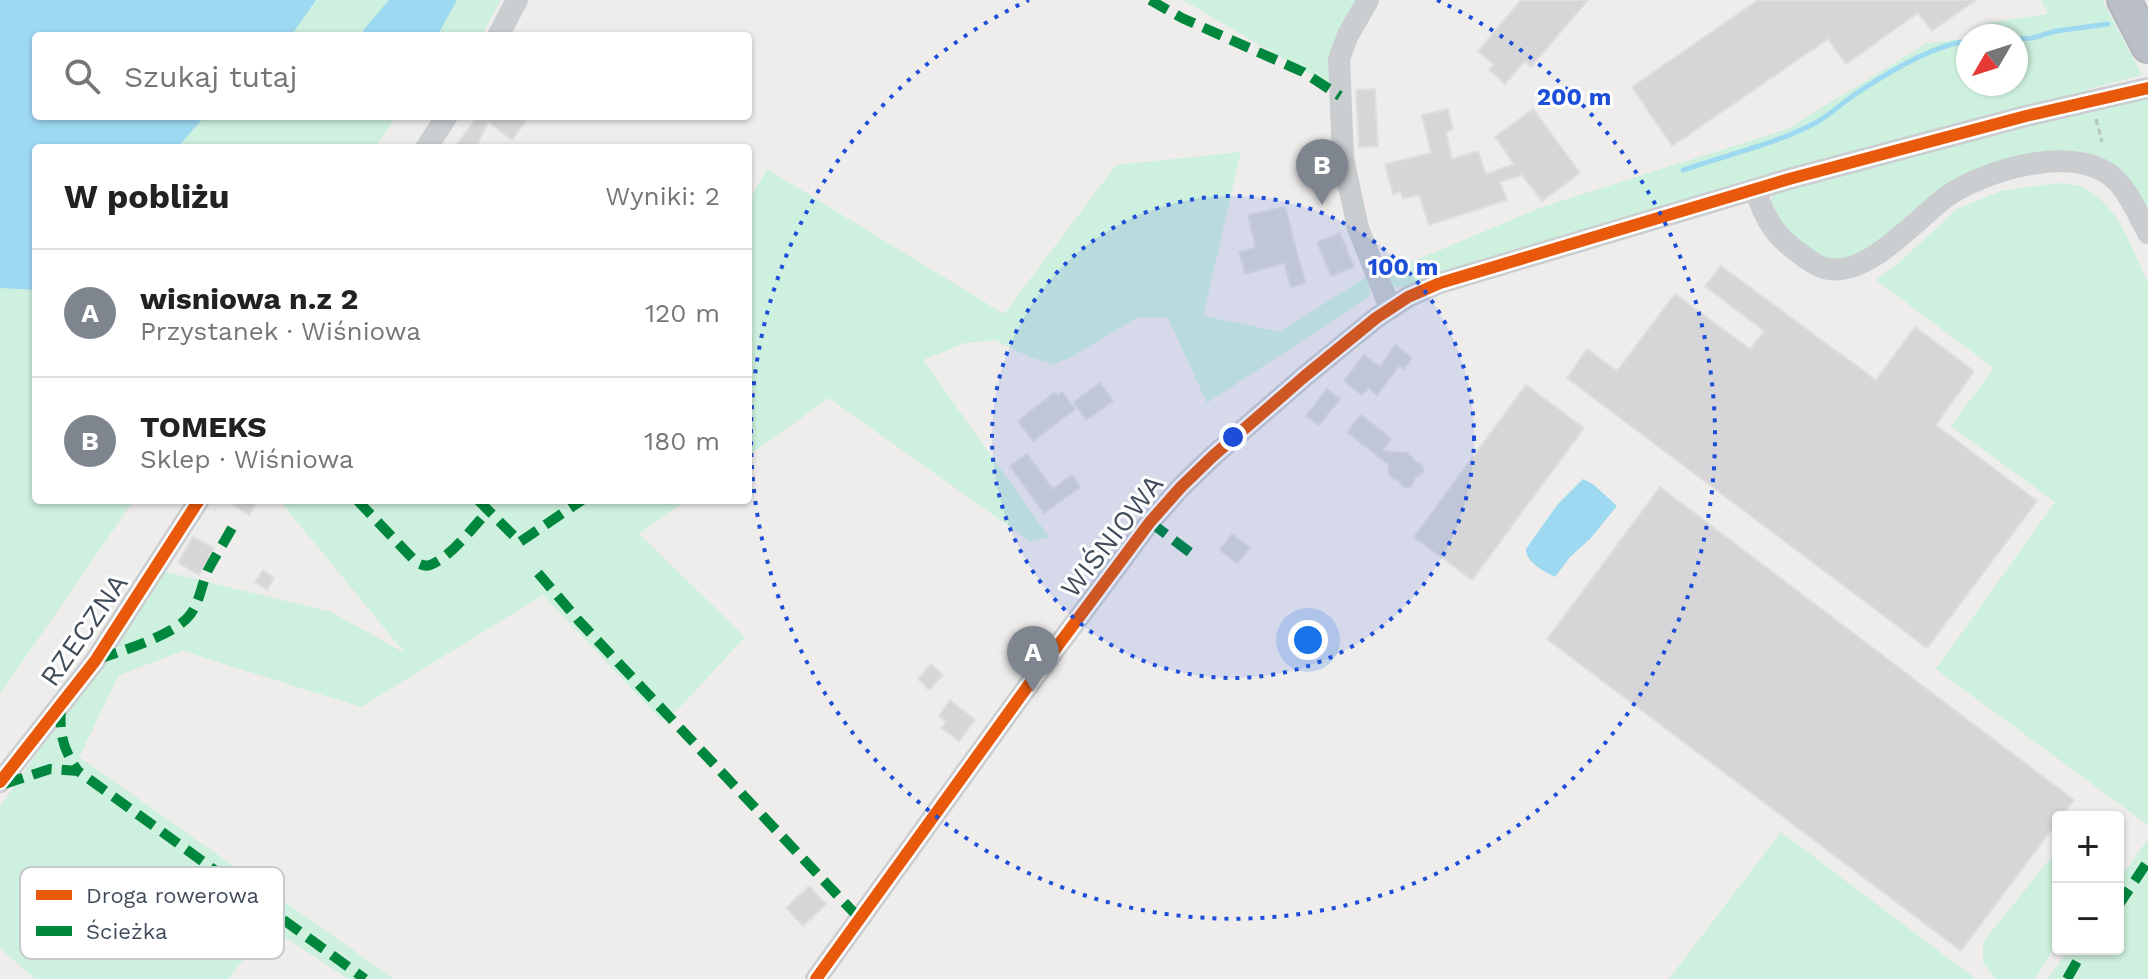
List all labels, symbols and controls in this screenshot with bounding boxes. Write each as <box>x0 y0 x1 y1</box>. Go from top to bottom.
north arrow <box>1956 24 2028 96</box>
search box <box>32 32 752 120</box>
icon: search <box>60 54 104 98</box>
text: Szukaj tutaj <box>124 59 298 94</box>
text: 200 m <box>1537 83 1611 111</box>
pin: B <box>1296 139 1348 205</box>
text: W pobliżu <box>64 176 230 216</box>
text: Wyniki: 2 <box>605 181 720 211</box>
text: 100 m <box>1368 253 1438 281</box>
text: wisniowa n.z 2 <box>140 281 358 316</box>
text: A <box>81 298 99 328</box>
text: 120 m <box>645 298 720 328</box>
text: Przystanek · Wiśniowa <box>140 316 421 346</box>
text: TOMEKS <box>140 409 267 444</box>
centre of rings <box>1219 423 1247 451</box>
text: B <box>81 426 99 456</box>
text: 180 m <box>644 426 720 456</box>
text: Sklep · Wiśniowa <box>140 444 354 474</box>
street label: WIŚNIOWA <box>1054 468 1170 604</box>
street label: RZECZNA <box>33 567 135 693</box>
your location <box>1288 620 1328 660</box>
pin: A <box>1007 626 1059 692</box>
map controls <box>2052 811 2124 955</box>
button: + <box>2052 811 2124 883</box>
legend <box>20 867 284 959</box>
text: Droga rowerowa <box>86 883 259 908</box>
button: − <box>2052 883 2124 955</box>
text: Ścieżka <box>86 919 167 944</box>

